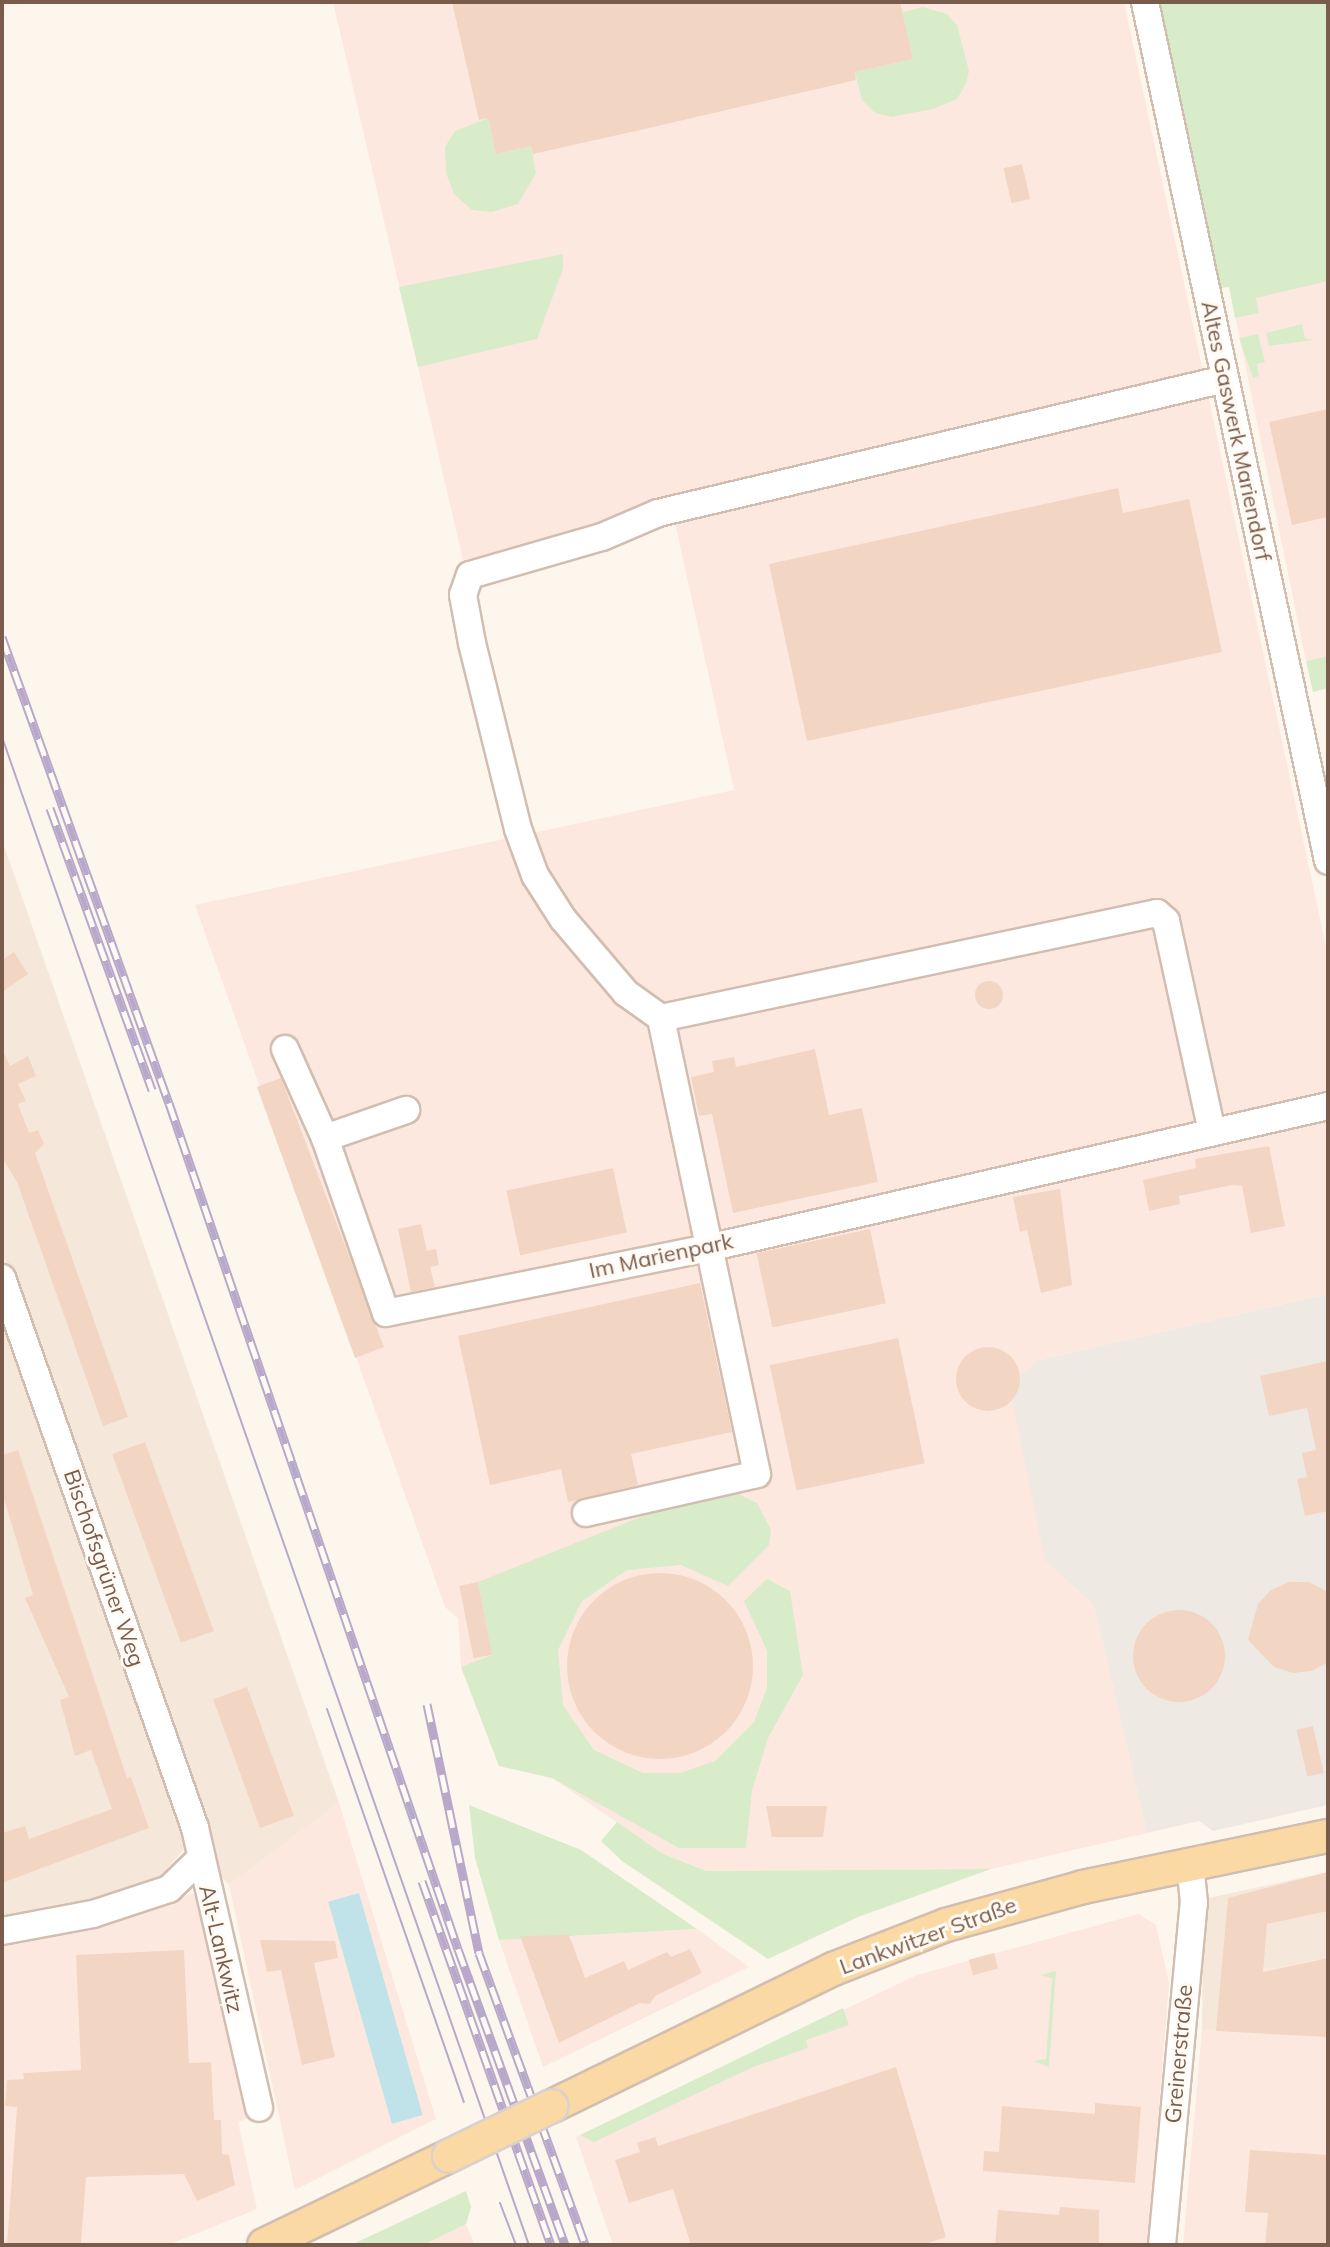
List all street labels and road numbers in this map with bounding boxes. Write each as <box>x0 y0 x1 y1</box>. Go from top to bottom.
street label: Altes Gaswerk Mariendorf <box>1195 298 1277 564</box>
street label: Im Marienpark <box>587 1228 735 1284</box>
street label: Bischofsgrüner Weg <box>58 1466 150 1670</box>
street label: Alt-Lankwitz <box>193 1882 249 2016</box>
street label: Lankwitzer Straße <box>836 1892 1020 1980</box>
street label: Greinerstraße <box>1160 1983 1198 2125</box>

